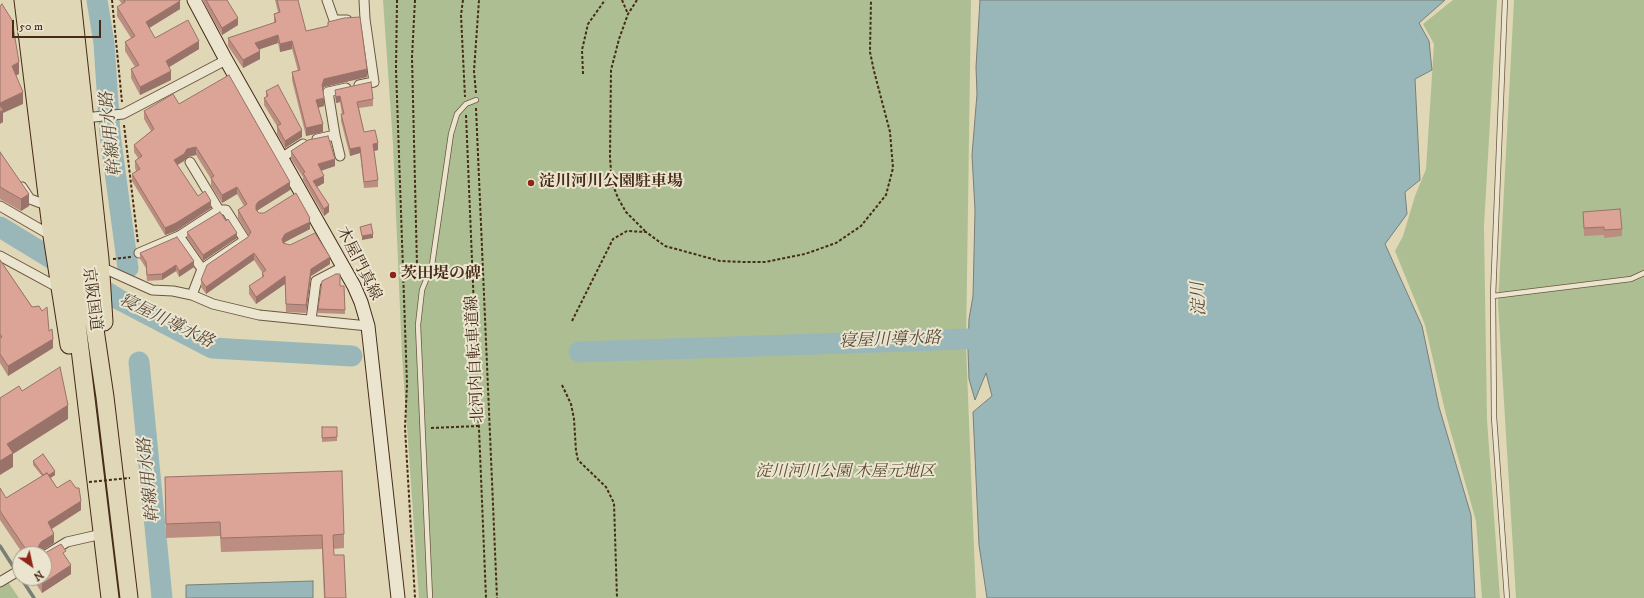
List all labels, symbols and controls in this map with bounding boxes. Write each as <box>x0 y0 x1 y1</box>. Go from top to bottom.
scale bar <box>14 12 103 38</box>
text: 50 m <box>19 19 43 34</box>
water label: 幹線用水路 <box>97 91 127 177</box>
place label: 淀川河川公園駐車場 <box>539 173 683 193</box>
marker: 淀川河川公園駐車場 <box>526 178 536 188</box>
street label: 木屋門真線 <box>331 224 385 304</box>
place label: 茨田堤の碑 <box>401 265 481 285</box>
street label: 京阪国道 <box>78 266 104 332</box>
marker: 茨田堤の碑 <box>388 270 398 280</box>
water label: 淀川 <box>1189 281 1211 317</box>
water label: 寝屋川導水路 <box>116 290 216 354</box>
street label: 北河内自転車道線 <box>463 295 489 423</box>
water label: 寝屋川導水路 <box>839 329 941 353</box>
water label: 幹線用水路 <box>135 437 165 523</box>
park label: 淀川河川公園 木屋元地区 <box>755 463 935 483</box>
north arrow <box>12 546 52 586</box>
text: N <box>30 567 46 583</box>

